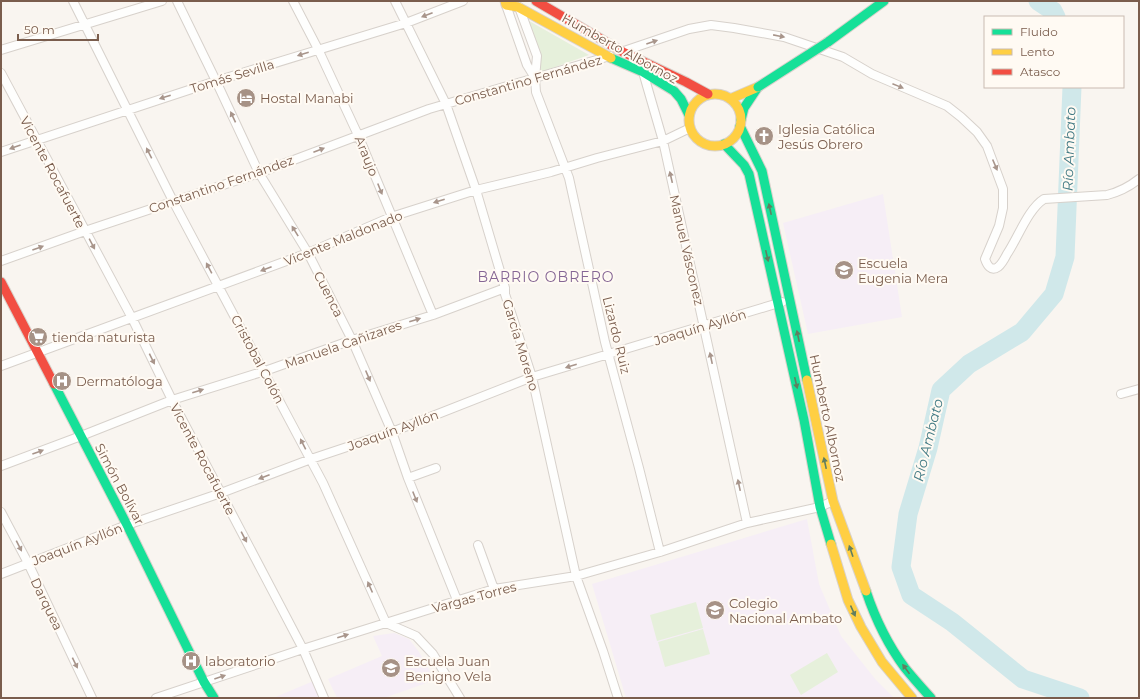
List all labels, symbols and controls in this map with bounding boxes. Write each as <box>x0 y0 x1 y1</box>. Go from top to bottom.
street label: Humberto Albornoz <box>559 9 681 87</box>
one-way arrow <box>420 13 432 19</box>
scale bar <box>18 16 98 42</box>
legend <box>984 16 1124 88</box>
text: 50 m <box>24 22 55 37</box>
text: Fluido <box>1020 24 1058 39</box>
one-way arrow <box>773 34 785 40</box>
one-way arrow <box>647 39 659 45</box>
text: Lento <box>1020 44 1055 59</box>
one-way arrow <box>296 51 308 57</box>
street label: Constantino Fernández <box>453 51 604 109</box>
street label: Tomás Sevilla <box>188 56 276 96</box>
text: Atasco <box>1020 64 1060 79</box>
one-way arrow <box>893 83 904 89</box>
hotel icon: Hostal Manabi <box>235 87 257 109</box>
place label: Hostal Manabi <box>260 90 354 106</box>
one-way arrow <box>159 94 171 100</box>
water label: Río Ambato <box>1059 106 1079 191</box>
one-way arrow <box>230 112 236 123</box>
street label: Vicente Rocafuerte <box>17 113 89 231</box>
place label: Iglesia Católica Jesús Obrero <box>777 121 875 152</box>
church icon: Iglesia Católica Jesús Obrero <box>753 125 775 147</box>
street label: Araujo <box>352 133 382 179</box>
one-way arrow <box>9 144 21 150</box>
one-way arrow <box>146 147 152 158</box>
one-way arrow <box>314 147 326 153</box>
street label: Constantino Fernández <box>146 152 296 216</box>
one-way arrow <box>991 159 998 171</box>
one-way arrow <box>667 171 673 183</box>
one-way arrow <box>377 183 383 194</box>
street label: Manuel Vásconez <box>666 193 708 307</box>
one-way arrow <box>433 199 445 205</box>
one-way arrow <box>767 203 773 215</box>
street label: Vicente Maldonado <box>281 207 405 269</box>
one-way arrow <box>291 225 298 237</box>
one-way arrow <box>89 238 95 249</box>
one-way arrow <box>32 245 44 251</box>
one-way arrow <box>765 250 771 262</box>
place label: Escuela Eugenia Mera <box>858 255 948 286</box>
school or university icon: Escuela Eugenia Mera <box>833 259 855 281</box>
one-way arrow <box>206 262 212 274</box>
one-way arrow <box>259 266 271 272</box>
street label: Cuenca <box>311 268 347 320</box>
district label: BARRIO OBRERO <box>477 268 615 286</box>
street label: Lizardo Ruiz <box>600 295 634 376</box>
street label: García Moreno <box>499 297 543 393</box>
street label: Joaquín Ayllón <box>651 305 748 349</box>
street label: Cristobal Colón <box>228 312 288 406</box>
street label: Manuela Cañizares <box>282 316 404 372</box>
one-way arrow <box>409 317 421 323</box>
supermarket icon: tienda naturista <box>27 326 49 348</box>
place label: tienda naturista <box>52 329 155 345</box>
one-way arrow <box>794 330 800 342</box>
one-way arrow <box>708 352 714 364</box>
one-way arrow <box>149 353 155 365</box>
street label: Humberto Albornoz <box>807 353 849 484</box>
one-way arrow <box>564 363 576 369</box>
hospital icon: Dermatóloga <box>51 370 73 392</box>
one-way arrow <box>365 370 371 382</box>
place label: Dermatóloga <box>76 373 163 389</box>
one-way arrow <box>793 377 799 389</box>
one-way arrow <box>193 388 205 394</box>
water label: Río Ambato <box>909 397 947 483</box>
street label: Vicente Rocafuerte <box>167 400 239 518</box>
street label: Joaquín Ayllón <box>344 406 441 454</box>
one-way arrow <box>300 439 306 450</box>
street label: Simón Bolívar <box>92 440 148 528</box>
one-way arrow <box>32 449 44 455</box>
one-way arrow <box>821 457 827 469</box>
one-way arrow <box>258 474 270 480</box>
one-way arrow <box>736 479 742 491</box>
one-way arrow <box>413 491 419 503</box>
street label: Joaquín Ayllón <box>29 519 124 569</box>
one-way arrow <box>241 531 247 542</box>
one-way arrow <box>16 541 22 552</box>
one-way arrow <box>848 545 854 557</box>
street label: Darquea <box>27 575 67 633</box>
street label: Vargas Torres <box>430 578 518 616</box>
one-way arrow <box>367 581 373 593</box>
place label: Colegio Nacional Ambato <box>729 595 842 626</box>
school or university icon: Colegio Nacional Ambato <box>704 599 726 621</box>
one-way arrow <box>850 605 856 617</box>
one-way arrow <box>338 633 350 639</box>
hospital icon: laboratorio <box>180 650 202 672</box>
place label: laboratorio <box>205 653 275 669</box>
place label: Escuela Juan Benigno Vela <box>405 653 492 684</box>
school or university icon: Escuela Juan Benigno Vela <box>380 657 402 679</box>
one-way arrow <box>72 658 78 669</box>
one-way arrow <box>902 663 910 674</box>
one-way arrow <box>214 673 226 679</box>

